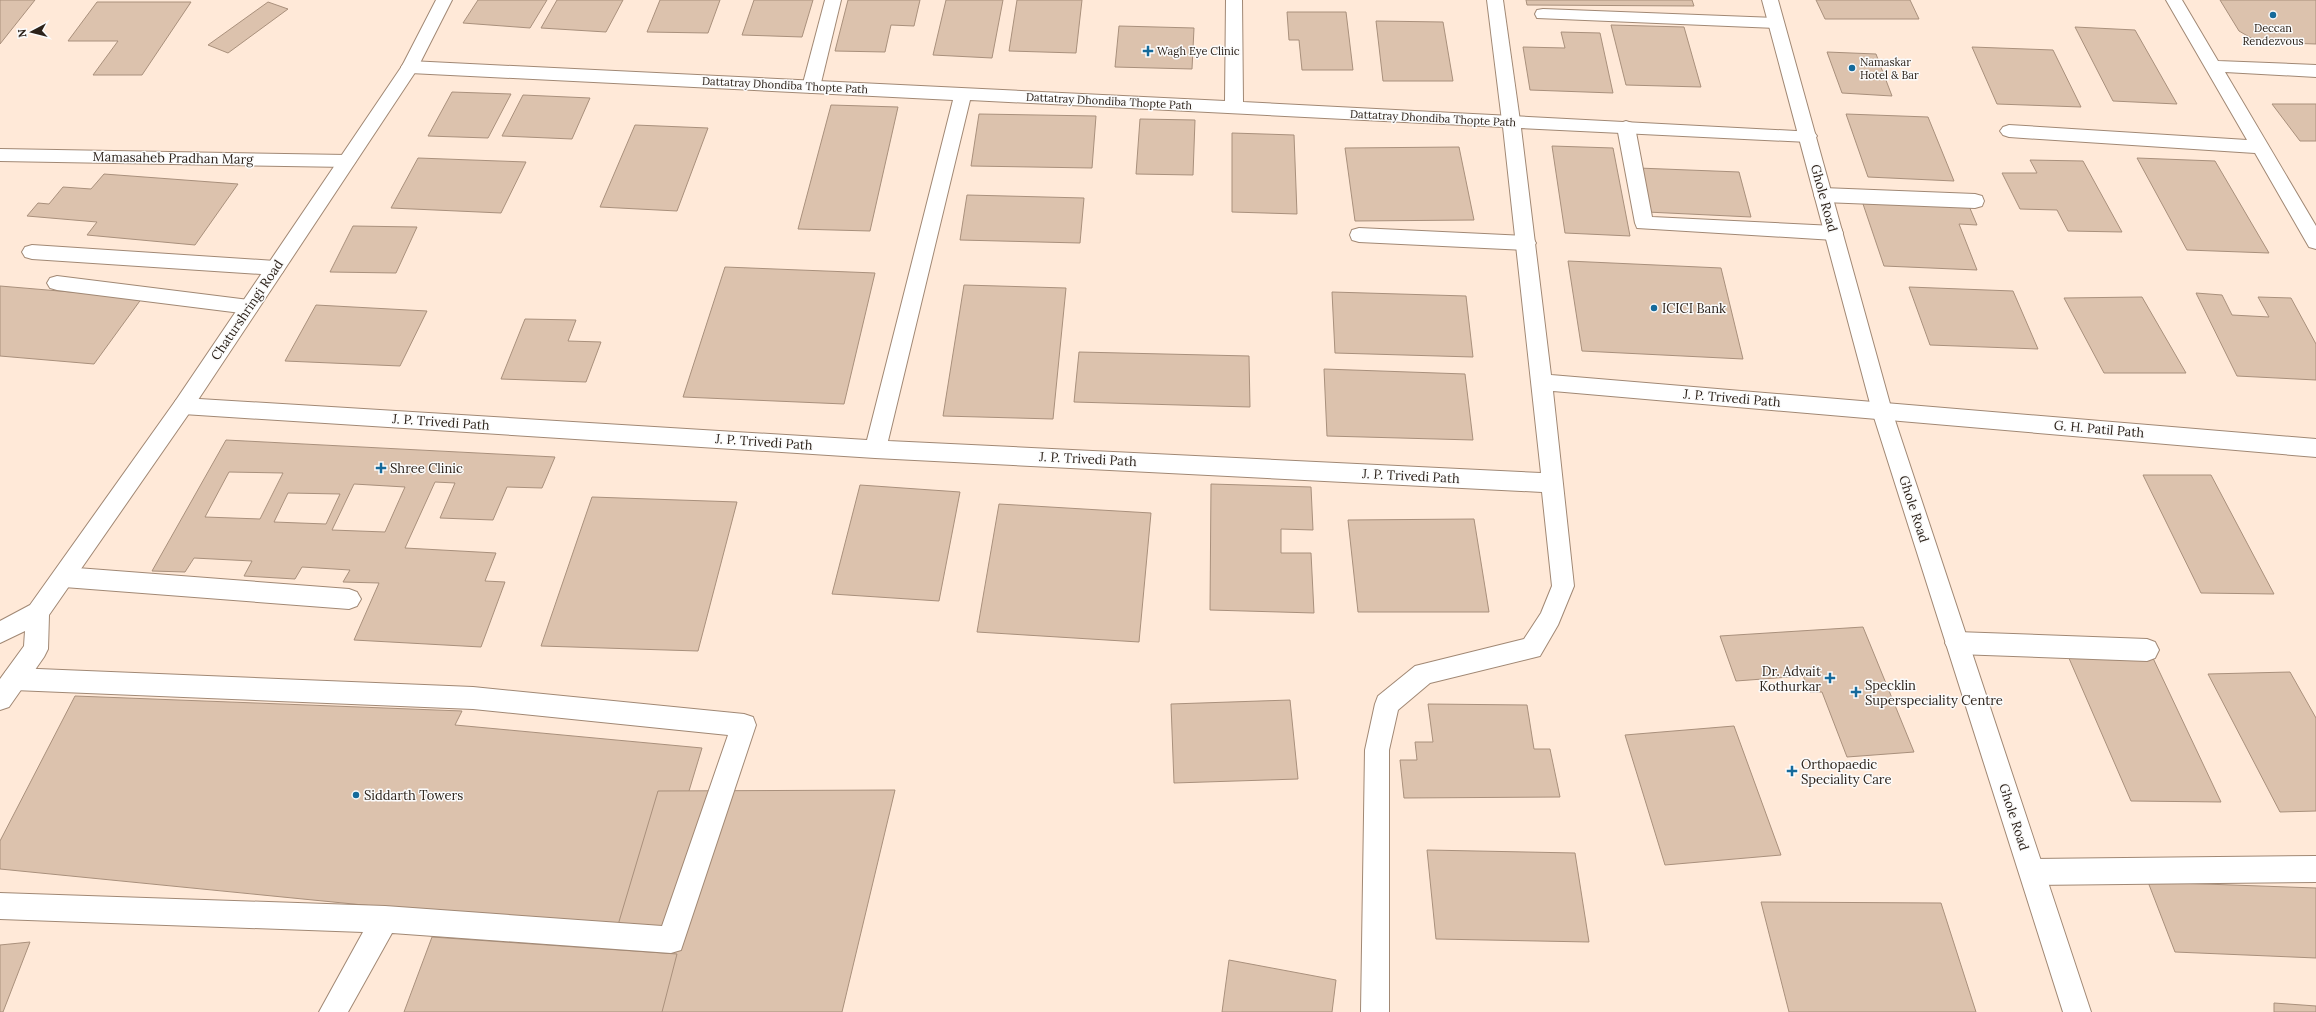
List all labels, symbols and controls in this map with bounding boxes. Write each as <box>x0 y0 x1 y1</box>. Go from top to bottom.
marker: Deccan Rendezvous <box>2268 10 2278 20</box>
north arrow <box>12 12 52 52</box>
place label: Deccan Rendezvous <box>2242 21 2304 48</box>
text: N <box>15 28 30 38</box>
place label: Wagh Eye Clinic <box>1157 44 1240 58</box>
marker: Wagh Eye Clinic <box>1142 45 1154 57</box>
place label: Namaskar Hotel & Bar <box>1860 55 1919 82</box>
marker: Namaskar Hotel & Bar <box>1847 63 1857 73</box>
street label: Dattatray Dhondiba Thopte Path <box>702 74 869 96</box>
street label: Dattatray Dhondiba Thopte Path <box>1026 90 1193 112</box>
street label: Dattatray Dhondiba Thopte Path <box>1350 107 1517 129</box>
street label: Mamasaheb Pradhan Marg <box>93 148 254 168</box>
street label: Ghole Road <box>1807 162 1841 234</box>
street label: Chaturshringi Road <box>207 256 287 364</box>
place label: ICICI Bank <box>1662 300 1726 317</box>
marker: ICICI Bank <box>1649 303 1659 313</box>
street label: J. P. Trivedi Path <box>1682 385 1782 411</box>
street label: J. P. Trivedi Path <box>391 410 490 434</box>
street label: G. H. Patil Path <box>2053 417 2145 441</box>
street label: J. P. Trivedi Path <box>714 430 813 454</box>
street label: J. P. Trivedi Path <box>1038 448 1137 470</box>
place label: Shree Clinic <box>390 460 463 477</box>
marker: Shree Clinic <box>375 462 387 474</box>
street label: J. P. Trivedi Path <box>1361 465 1460 487</box>
street label: Ghole Road <box>1895 473 1933 545</box>
place label: Dr. Advait Kothurkar <box>1759 663 1821 695</box>
marker: Dr. Advait Kothurkar <box>1824 672 1836 684</box>
place label: Specklin Superspeciality Centre <box>1865 677 2003 709</box>
marker: Specklin Superspeciality Centre <box>1850 686 1862 698</box>
place label: Orthopaedic Speciality Care <box>1801 756 1891 788</box>
marker: Orthopaedic Speciality Care <box>1786 765 1798 777</box>
street label: Ghole Road <box>1995 781 2033 853</box>
place label: Siddarth Towers <box>364 787 463 804</box>
marker: Siddarth Towers <box>351 790 361 800</box>

